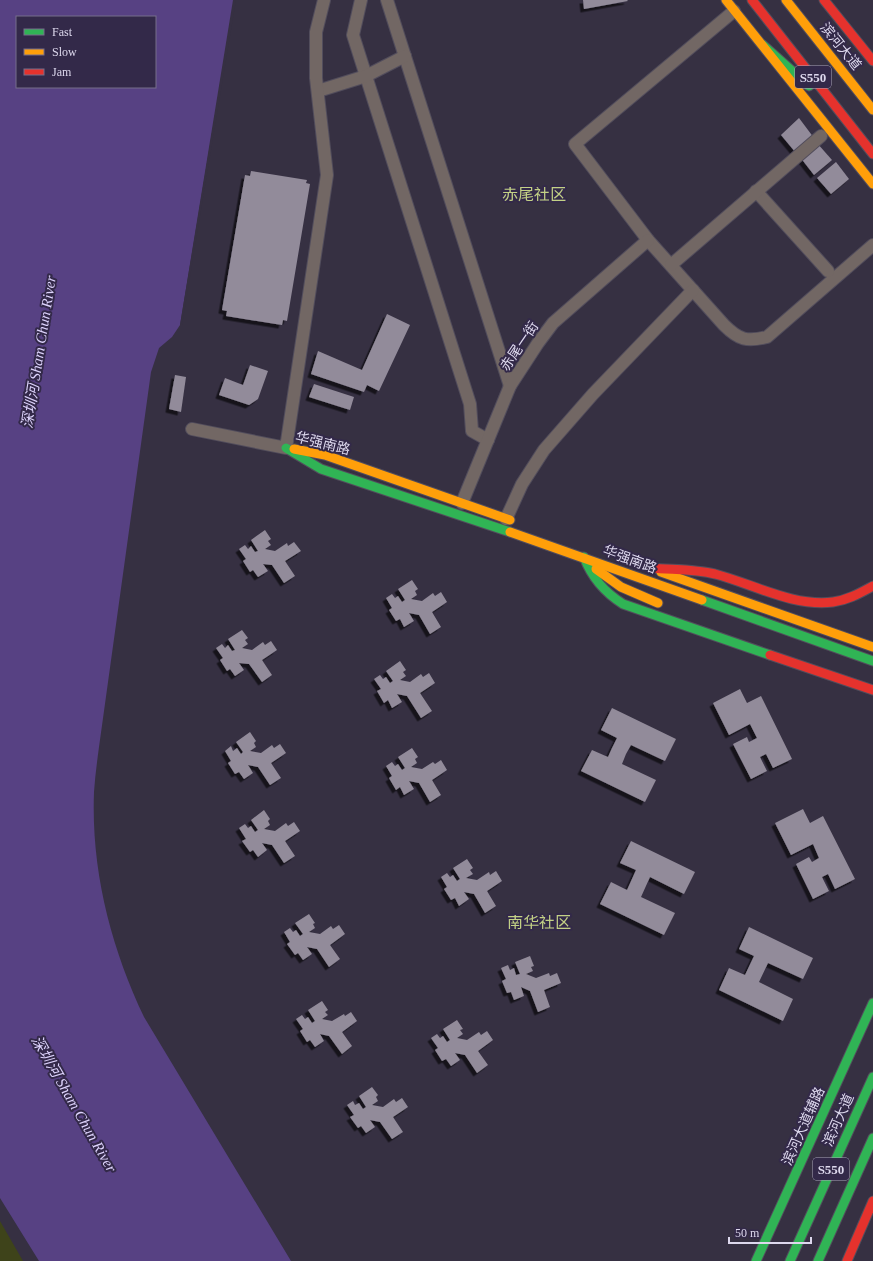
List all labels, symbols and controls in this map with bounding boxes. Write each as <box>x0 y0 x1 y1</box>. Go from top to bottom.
legend <box>16 16 156 88</box>
street label: 滨河大道 <box>817 20 864 73</box>
text: Fast <box>52 25 73 39</box>
text: Slow <box>52 45 77 59</box>
text: Jam <box>52 65 72 79</box>
road number: S550 <box>795 66 831 88</box>
district label: 赤尾社区 <box>502 186 566 203</box>
water label: 深圳河 Sham Chun River <box>19 274 59 430</box>
street label: 赤尾一街 <box>498 319 541 374</box>
street label: 华强南路 <box>294 428 352 458</box>
street label: 华强南路 <box>601 542 659 576</box>
district label: 南华社区 <box>507 914 571 931</box>
water label: 深圳河 Sham Chun River <box>28 1033 120 1175</box>
street label: 滨河大道辅路 <box>780 1085 827 1168</box>
street label: 滨河大道 <box>820 1092 857 1149</box>
road number: S550 <box>813 1158 849 1180</box>
scale bar <box>729 1219 811 1245</box>
text: 50 m <box>735 1226 760 1240</box>

